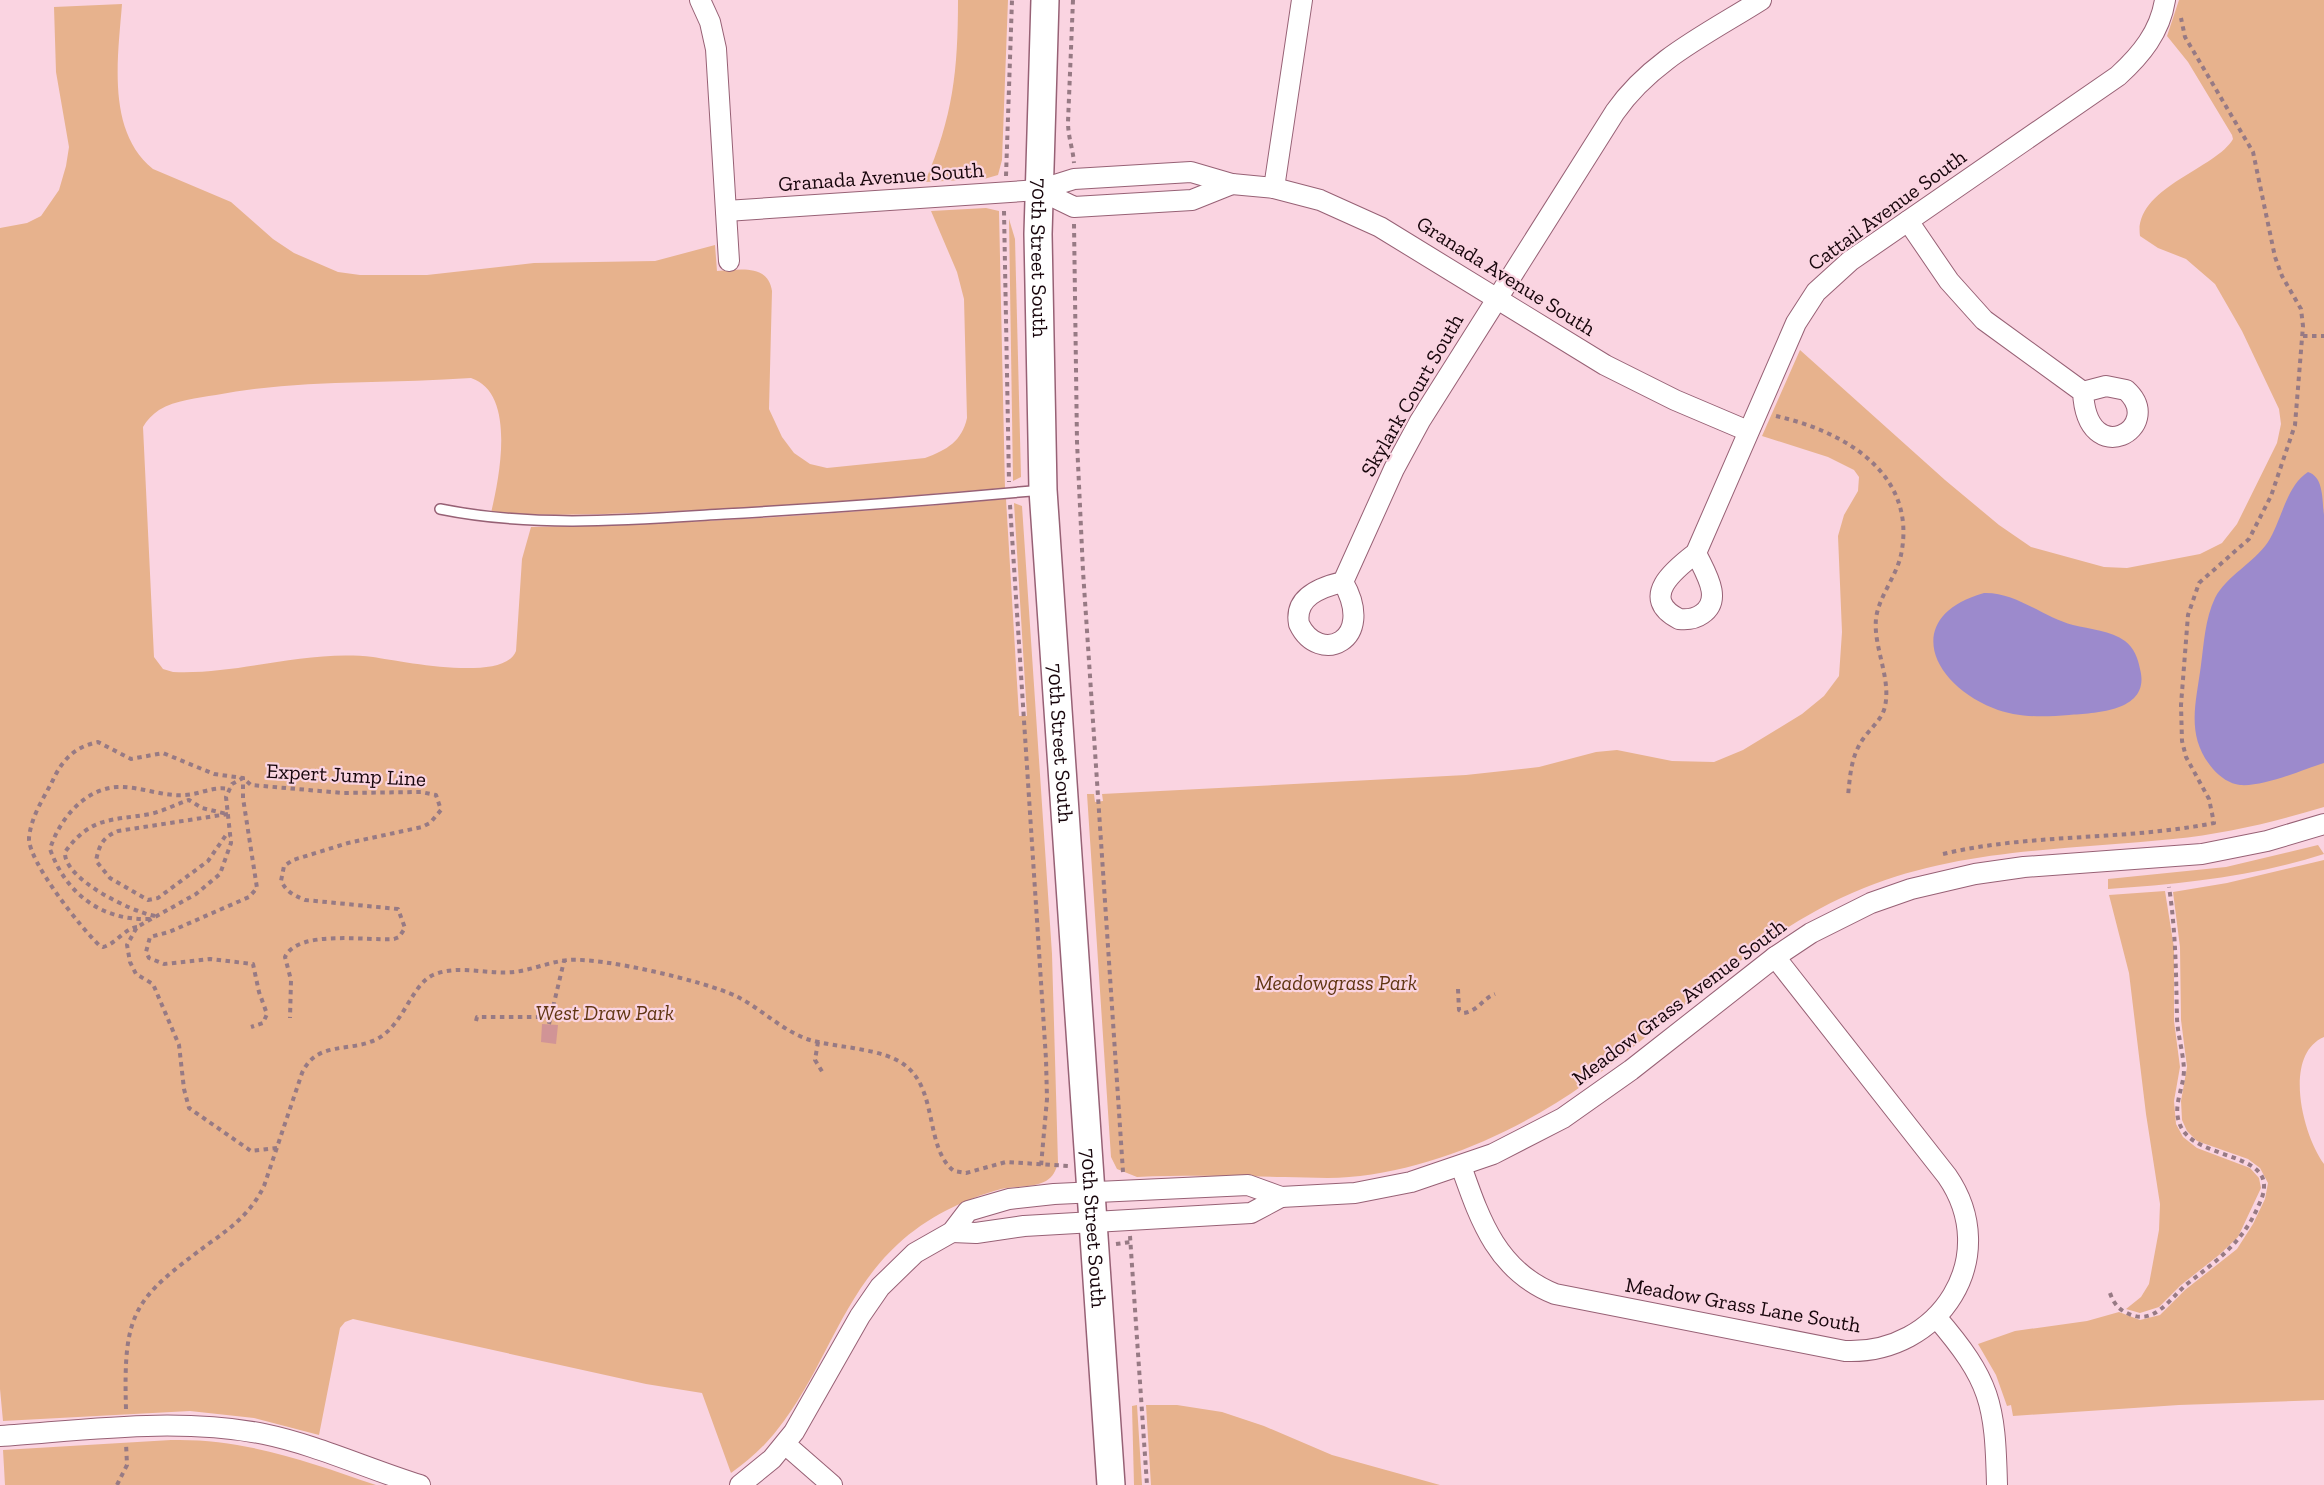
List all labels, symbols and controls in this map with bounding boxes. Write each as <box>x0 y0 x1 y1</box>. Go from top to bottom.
street label: Cattail Avenue South <box>1803 144 1971 275</box>
street label: Granada Avenue South <box>777 157 985 196</box>
street label: 70th Street South <box>1026 178 1053 338</box>
street label: Granada Avenue South <box>1412 210 1600 341</box>
street label: Skylark Court South <box>1355 309 1468 480</box>
street label: 70th Street South <box>1043 663 1079 824</box>
street label: Expert Jump Line <box>265 758 427 791</box>
street label: Meadow Grass Avenue South <box>1567 913 1791 1090</box>
park label: Meadowgrass Park <box>1255 970 1417 995</box>
park label: West Draw Park <box>536 1000 674 1025</box>
street label: 70th Street South <box>1076 1148 1112 1309</box>
street label: Meadow Grass Lane South <box>1623 1271 1863 1338</box>

